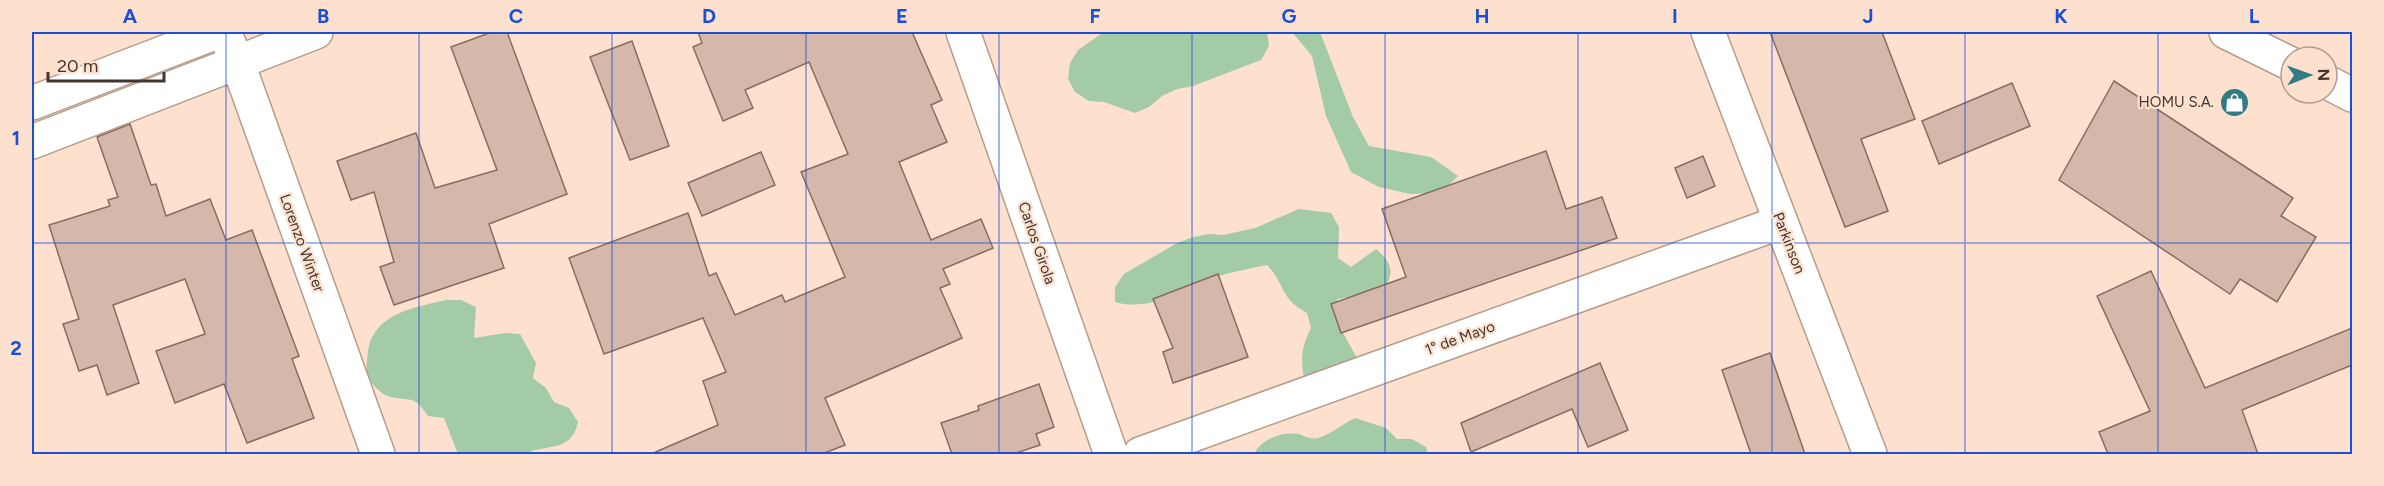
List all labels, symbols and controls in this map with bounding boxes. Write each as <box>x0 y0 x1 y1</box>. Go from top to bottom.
text: A <box>123 4 138 28</box>
text: B <box>317 4 329 28</box>
text: C <box>509 4 523 28</box>
text: D <box>702 4 716 28</box>
text: E <box>896 4 908 28</box>
text: F <box>1089 4 1101 28</box>
text: G <box>1282 4 1297 28</box>
text: H <box>1475 4 1490 28</box>
text: I <box>1672 4 1678 28</box>
text: J <box>1862 4 1874 28</box>
text: K <box>2054 4 2068 28</box>
text: L <box>2249 4 2260 28</box>
scale bar <box>48 45 164 83</box>
north arrow <box>2279 45 2339 105</box>
text: 20 m <box>57 55 98 77</box>
text: N <box>2314 68 2333 81</box>
shop icon: HOMU S.A. <box>2219 86 2251 118</box>
place label: HOMU S.A. <box>2138 93 2214 111</box>
text: 1 <box>12 126 20 150</box>
street label: Lorenzo Winter <box>276 192 328 294</box>
street label: Carlos Girola <box>1015 199 1059 287</box>
street label: Parkinson <box>1769 210 1809 276</box>
street label: 1° de Mayo <box>1423 317 1498 359</box>
text: 2 <box>10 336 22 360</box>

